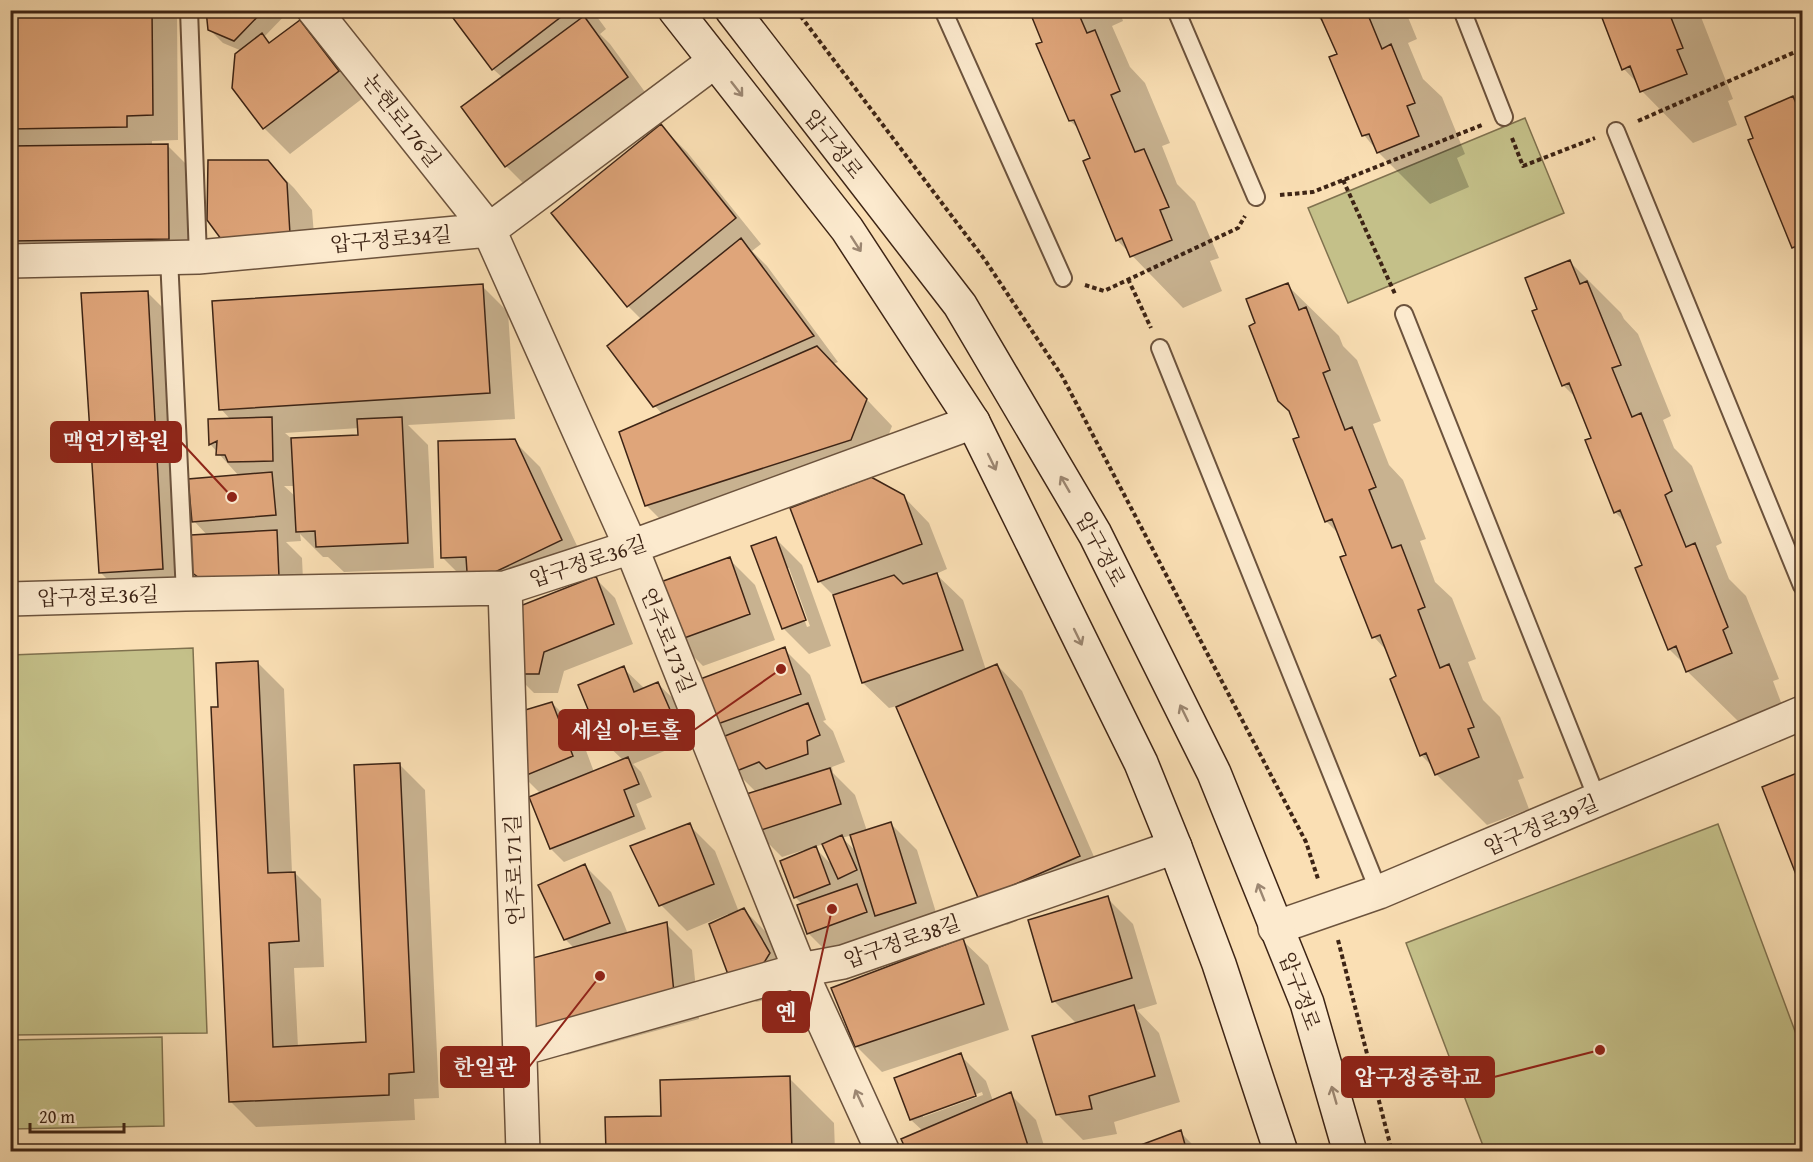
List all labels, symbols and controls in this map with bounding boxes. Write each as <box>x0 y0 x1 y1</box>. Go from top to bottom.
street label: 논현로176길 <box>355 67 449 173</box>
one-way arrow <box>730 81 743 97</box>
street label: 압구정로 <box>797 102 871 186</box>
street label: 압구정로34길 <box>329 218 453 260</box>
one-way arrow <box>850 235 863 252</box>
callout: 맥연기학원 <box>51 422 181 462</box>
text: 맥연기학원 <box>63 425 169 457</box>
one-way arrow <box>987 453 999 471</box>
one-way arrow <box>1059 476 1071 493</box>
street label: 압구정로 <box>1068 506 1134 592</box>
street label: 압구정로36길 <box>525 527 651 595</box>
street label: 압구정로36길 <box>37 578 159 614</box>
street label: 언주로173길 <box>633 583 703 697</box>
one-way arrow <box>1073 628 1085 646</box>
one-way arrow <box>1178 705 1189 723</box>
callout: 세실 아트홀 <box>559 710 694 750</box>
text: 세실 아트홀 <box>570 714 682 746</box>
street label: 압구정로39길 <box>1479 787 1603 863</box>
street label: 언주로171길 <box>497 814 531 926</box>
one-way arrow <box>1255 883 1266 902</box>
street label: 압구정로38길 <box>839 907 965 975</box>
street label: 압구정로 <box>1272 948 1328 1034</box>
callout: 옌 <box>763 992 809 1032</box>
text: 옌 <box>775 996 797 1028</box>
callout: 한일관 <box>441 1047 529 1087</box>
text: 한일관 <box>453 1051 518 1083</box>
callout: 압구정중학교 <box>1342 1057 1494 1097</box>
text: 압구정중학교 <box>1354 1061 1482 1093</box>
one-way arrow <box>1328 1086 1339 1105</box>
one-way arrow <box>853 1090 864 1108</box>
scale bar <box>30 1096 124 1134</box>
text: 20 m <box>39 1103 75 1130</box>

